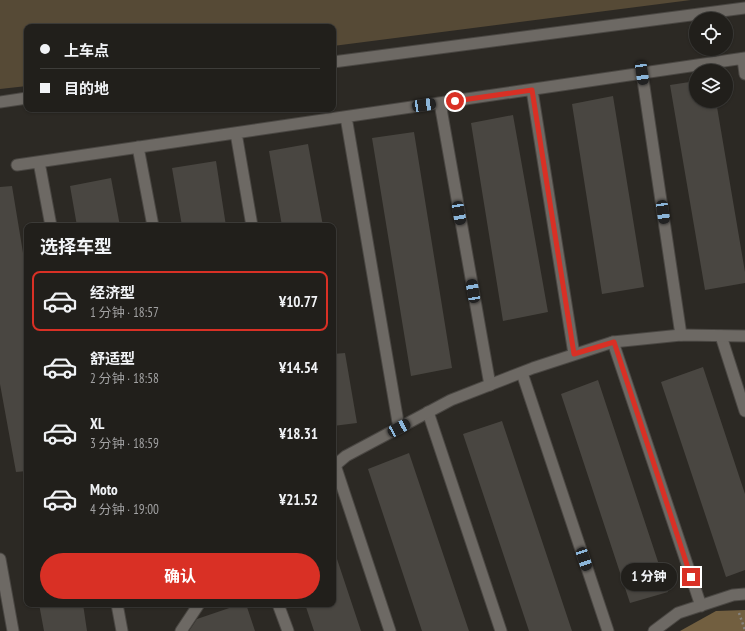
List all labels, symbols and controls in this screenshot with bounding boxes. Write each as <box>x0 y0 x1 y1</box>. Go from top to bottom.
map controls <box>689 12 733 108</box>
button: locate <box>689 12 733 56</box>
text: 上车点 <box>64 41 109 60</box>
car <box>634 60 650 86</box>
button: layers <box>689 64 733 108</box>
text: 目的地 <box>64 79 109 98</box>
route start <box>446 92 464 110</box>
car <box>411 97 437 113</box>
car <box>655 199 671 225</box>
car <box>451 200 467 226</box>
text: 选择车型 <box>40 235 112 258</box>
car <box>465 278 481 304</box>
icon: car <box>42 283 78 319</box>
text: 经济型 <box>90 283 135 302</box>
text: ¥10.77 <box>279 292 318 311</box>
text: 1 分钟 · 18:57 <box>90 304 159 321</box>
icon: car <box>42 349 78 385</box>
text: 舒适型 <box>90 349 135 368</box>
text: ¥14.54 <box>279 358 318 377</box>
text: 2 分钟 · 18:58 <box>90 370 159 387</box>
text: XL <box>90 414 104 433</box>
icon: car <box>42 415 78 451</box>
car <box>386 417 412 439</box>
text: ¥18.31 <box>279 424 318 443</box>
text: 3 分钟 · 18:59 <box>90 435 159 452</box>
text: Moto <box>90 480 118 499</box>
icon: car <box>42 481 78 517</box>
text: ¥21.52 <box>279 490 318 509</box>
text: 4 分钟 · 19:00 <box>90 501 159 518</box>
car <box>575 546 593 572</box>
button: 确认 <box>40 553 320 599</box>
callout: 1 分钟 <box>621 563 677 591</box>
text: 1 分钟 <box>632 568 666 585</box>
route end <box>682 568 700 586</box>

